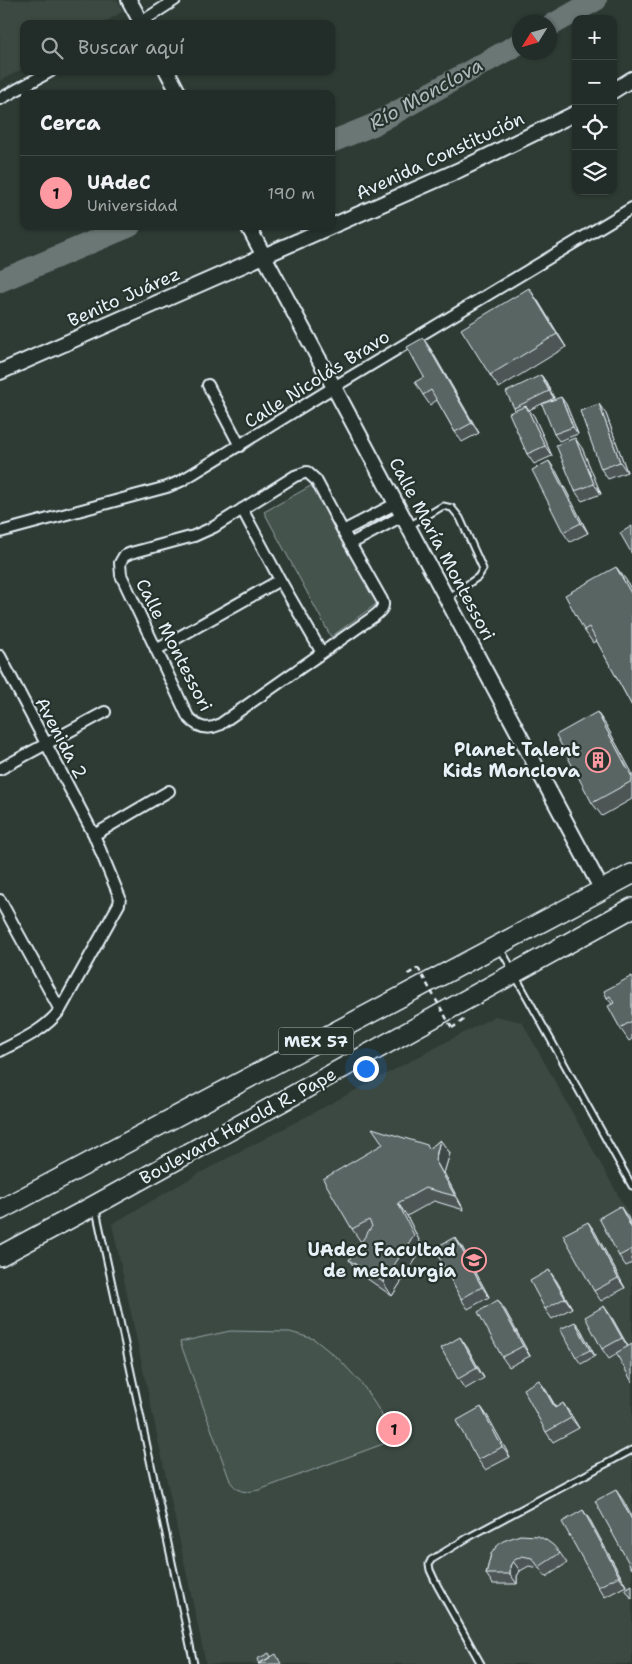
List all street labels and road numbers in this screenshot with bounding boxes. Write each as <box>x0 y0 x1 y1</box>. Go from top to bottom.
street label: Avenida Constitución <box>352 106 528 206</box>
street label: Benito Juárez <box>64 262 184 332</box>
street label: Calle Nicolás Bravo <box>240 325 394 433</box>
street label: Calle María Montessori <box>383 453 501 645</box>
street label: Calle Montessori <box>130 575 218 715</box>
street label: Avenida 2 <box>29 693 93 783</box>
road number: MEX 57 <box>278 1028 354 1054</box>
street label: Boulevard Harold R. Pape <box>135 1062 341 1190</box>

